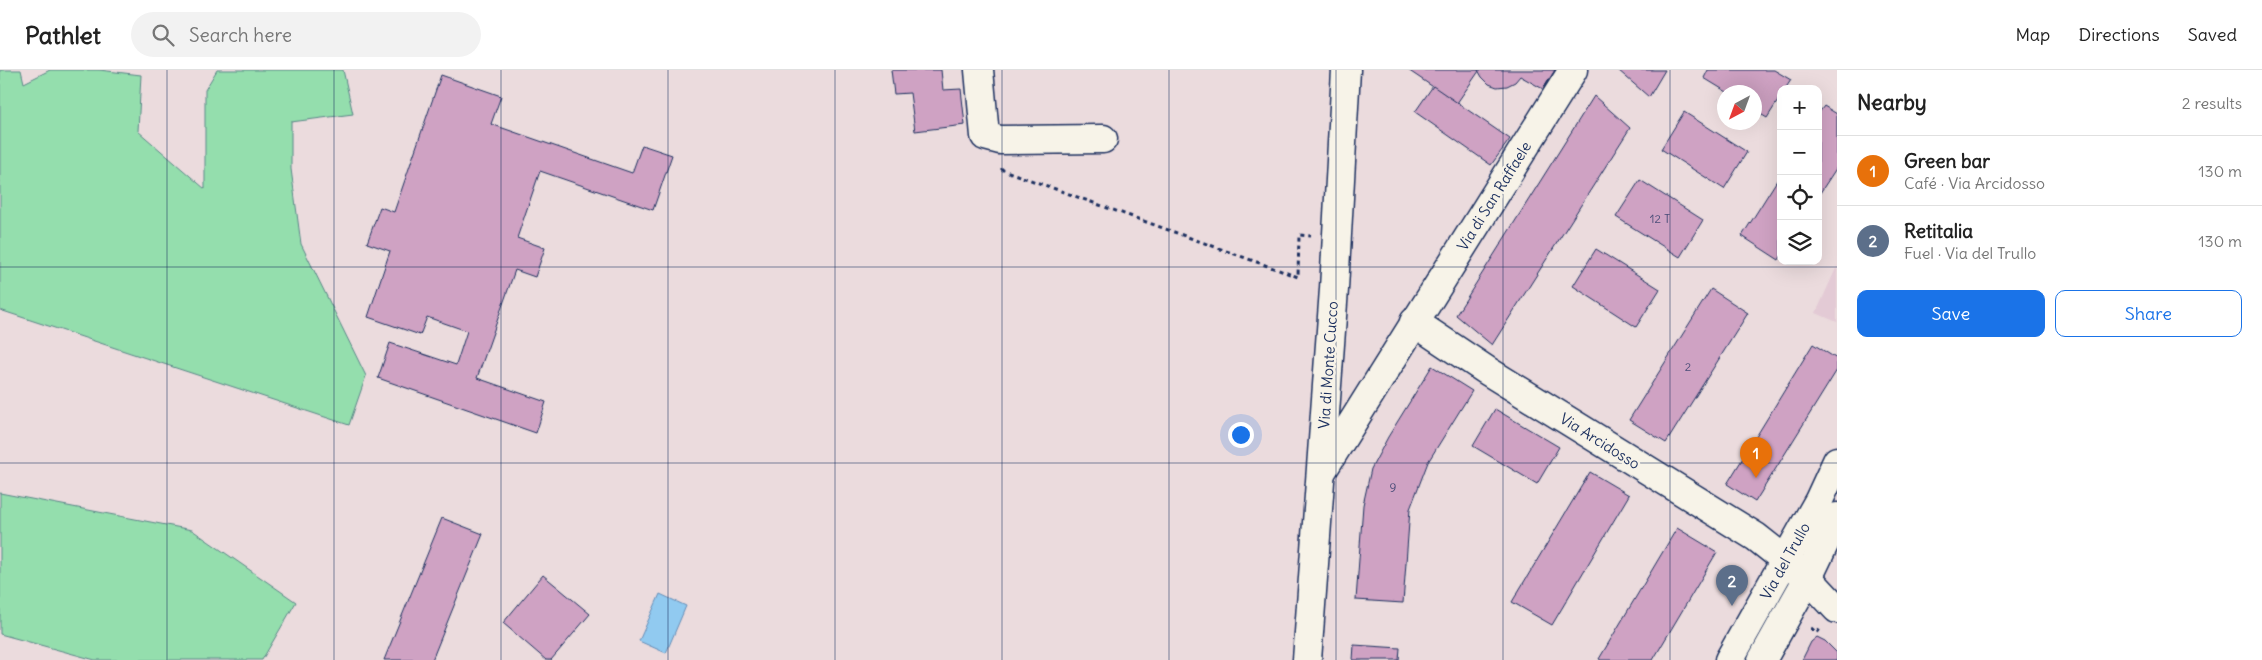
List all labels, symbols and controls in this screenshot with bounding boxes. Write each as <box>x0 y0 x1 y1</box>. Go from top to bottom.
search box <box>131 12 481 57</box>
text: Pathlet <box>25 20 101 50</box>
icon: search <box>149 21 177 49</box>
text: Search here <box>189 23 292 47</box>
text: Map <box>2015 23 2050 46</box>
text: Directions <box>2078 23 2160 46</box>
text: Saved <box>2188 23 2237 46</box>
north arrow <box>1717 85 1762 130</box>
map controls <box>1777 85 1822 265</box>
button: + <box>1777 85 1822 130</box>
text: Nearby <box>1857 89 1927 116</box>
text: 2 results <box>2182 93 2242 113</box>
button: − <box>1777 130 1822 175</box>
street label: Via di San Raffaele <box>1453 138 1535 254</box>
text: Green bar <box>1904 149 1990 173</box>
text: 1 <box>1870 161 1876 181</box>
text: 130 m <box>2198 161 2242 181</box>
text: Café · Via Arcidosso <box>1904 173 2045 193</box>
button: locate <box>1777 175 1822 220</box>
house number: 12 T <box>1650 211 1670 226</box>
text: Retitalia <box>1904 219 1973 243</box>
button: layers <box>1777 220 1822 265</box>
text: 2 <box>1869 231 1877 251</box>
text: 130 m <box>2198 231 2242 251</box>
text: Fuel · Via del Trullo <box>1904 243 2036 263</box>
button: Save <box>1857 290 2045 337</box>
button: Share <box>2055 290 2242 337</box>
street label: Via di Monte Cucco <box>1314 301 1342 429</box>
house number: 2 <box>1685 359 1692 374</box>
street label: Via Arcidosso <box>1556 409 1644 473</box>
your location <box>1228 422 1254 448</box>
pin: 1 <box>1740 437 1772 478</box>
house number: 9 <box>1390 480 1397 495</box>
street label: Via del Trullo <box>1756 519 1814 603</box>
pin: 2 <box>1716 565 1748 606</box>

